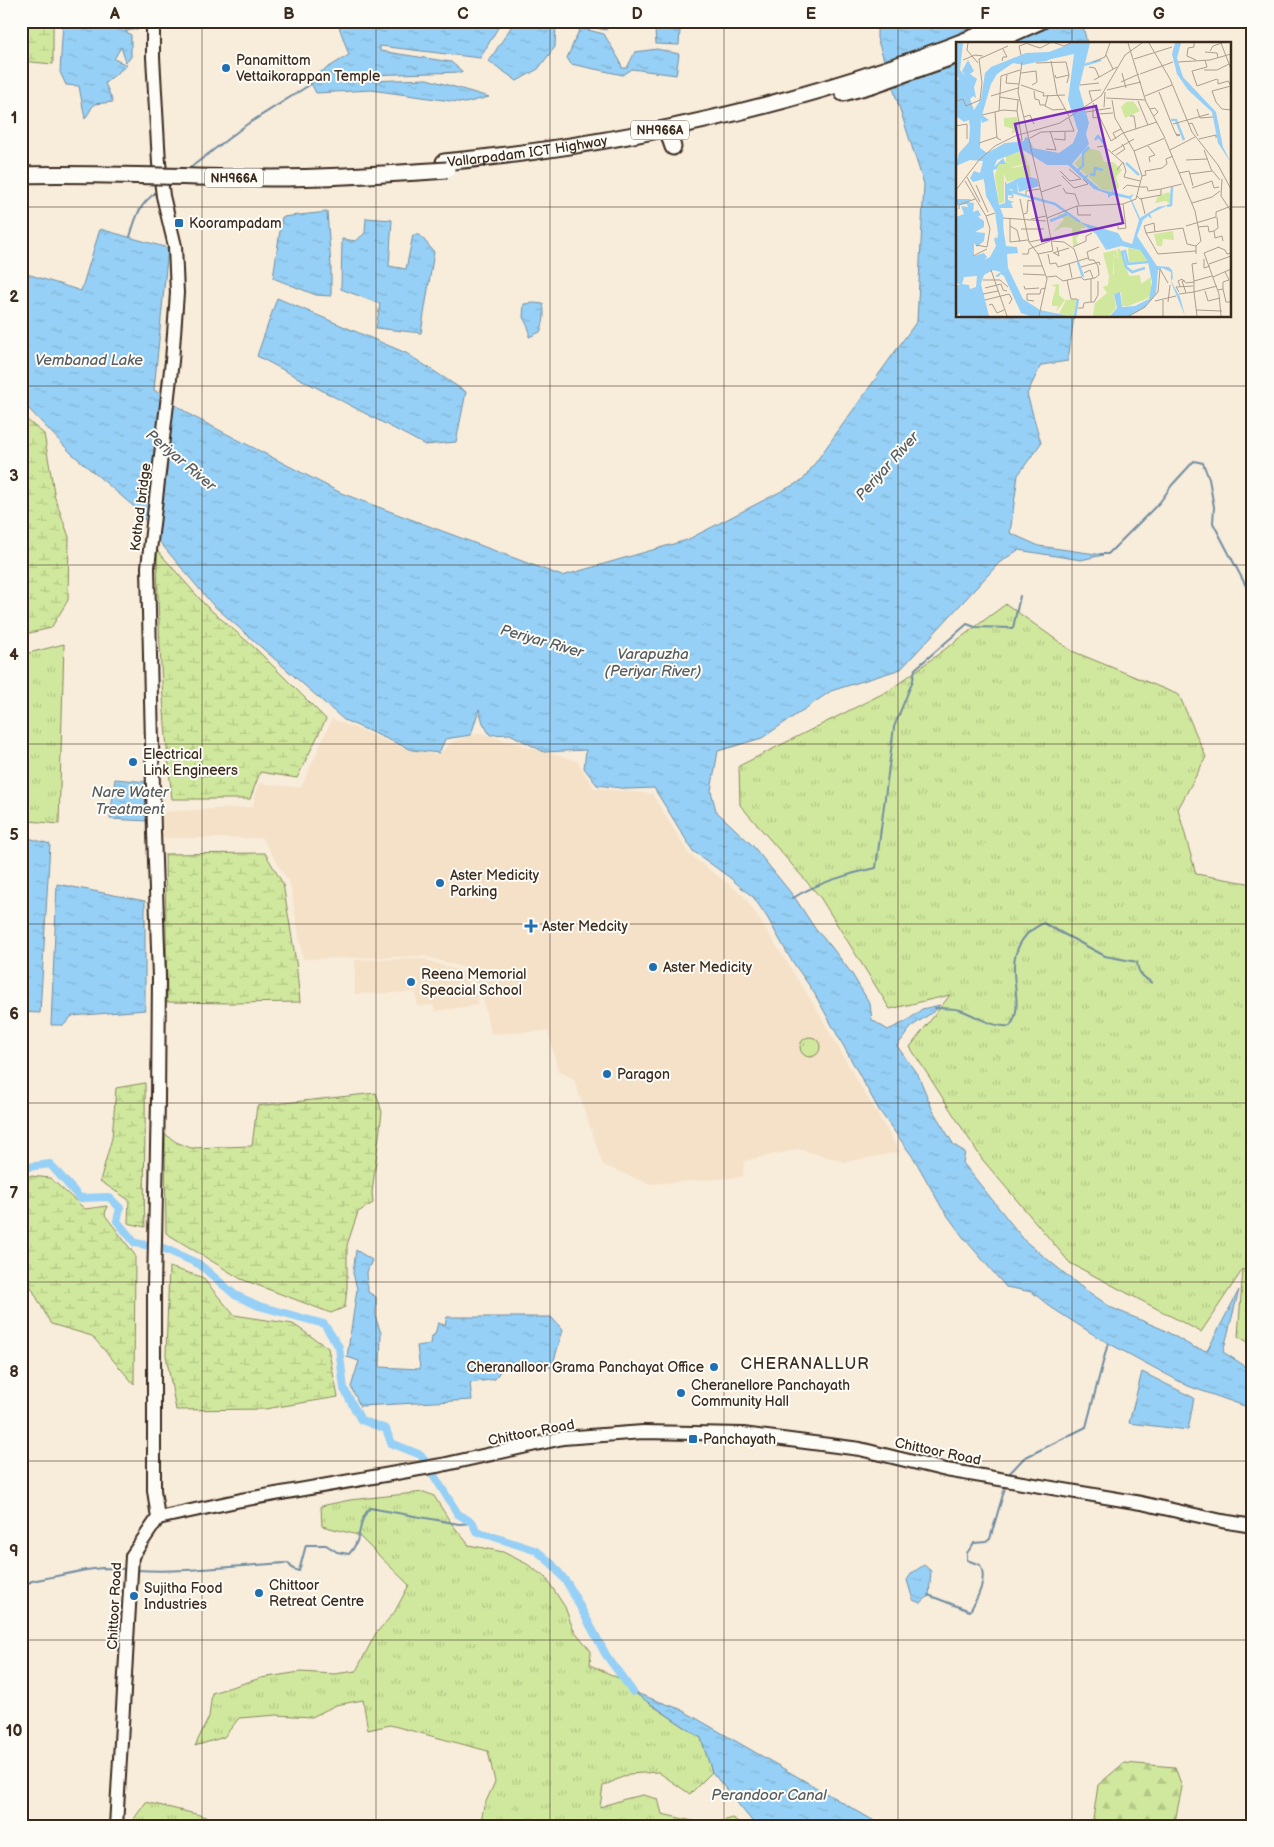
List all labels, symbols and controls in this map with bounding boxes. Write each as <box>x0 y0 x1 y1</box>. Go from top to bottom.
text: A <box>109 5 120 24</box>
text: B <box>283 5 295 24</box>
text: C <box>457 5 469 24</box>
text: D <box>631 5 643 24</box>
text: E <box>806 5 816 24</box>
text: F <box>980 5 990 24</box>
text: G <box>1153 5 1165 24</box>
inset map <box>956 42 1232 318</box>
place label: Panamittom Vettaikorappan Temple <box>236 52 380 85</box>
marker: Panamittom Vettaikorappan Temple <box>220 62 232 74</box>
text: 1 <box>11 109 17 128</box>
road number: NH966A <box>631 120 689 140</box>
street label: Vallarpadam ICT Highway <box>447 132 609 171</box>
road number: NH966A <box>205 168 263 188</box>
place label: Koorampadam <box>189 215 282 232</box>
marker: Koorampadam <box>173 217 185 229</box>
text: 2 <box>9 288 19 307</box>
water label: Vembanad Lake <box>35 351 143 370</box>
water label: Periyar River <box>142 426 221 496</box>
water label: Periyar River <box>852 427 924 505</box>
street label: Kothad bridge <box>127 462 154 552</box>
text: 3 <box>9 467 19 486</box>
water label: Periyar River <box>498 621 587 663</box>
water label: Varapuzha (Periyar River) <box>605 645 702 681</box>
text: 4 <box>9 646 19 665</box>
place label: Electrical Link Engineers <box>143 746 238 779</box>
marker: Electrical Link Engineers <box>127 756 139 768</box>
water label: Nare Water Treatment <box>92 783 170 819</box>
text: 5 <box>9 826 19 845</box>
place label: Aster Medicity Parking <box>450 867 540 900</box>
marker: Aster Medicity Parking <box>434 877 446 889</box>
place label: Aster Medcity <box>542 918 628 935</box>
marker: Aster Medcity <box>524 919 538 933</box>
place label: Aster Medicity <box>663 959 753 976</box>
marker: Aster Medicity <box>647 961 659 973</box>
place label: Reena Memorial Speacial School <box>421 966 526 999</box>
marker: Reena Memorial Speacial School <box>405 976 417 988</box>
text: 6 <box>9 1005 19 1024</box>
place label: Paragon <box>617 1066 670 1083</box>
marker: Paragon <box>601 1068 613 1080</box>
text: 7 <box>10 1184 19 1203</box>
district label: CHERANALLUR <box>740 1355 870 1374</box>
place label: Cheranalloor Grama Panchayat Office <box>467 1359 704 1376</box>
marker: Cheranalloor Grama Panchayat Office <box>708 1361 720 1373</box>
text: 8 <box>9 1363 19 1382</box>
place label: Cheranellore Panchayath Community Hall <box>691 1377 850 1410</box>
marker: Cheranellore Panchayath Community Hall <box>675 1387 687 1399</box>
street label: Chittoor Road <box>486 1416 576 1449</box>
place label: Panchayath <box>703 1431 776 1448</box>
marker: Panchayath <box>687 1433 699 1445</box>
street label: Chittoor Road <box>893 1434 983 1469</box>
text: 9 <box>9 1542 19 1561</box>
street label: Chittoor Road <box>104 1562 125 1650</box>
place label: Chittoor Retreat Centre <box>269 1577 364 1610</box>
place label: Sujitha Food Industries <box>144 1580 222 1613</box>
marker: Chittoor Retreat Centre <box>253 1587 265 1599</box>
marker: Sujitha Food Industries <box>128 1590 140 1602</box>
text: 10 <box>6 1722 22 1741</box>
water label: Perandoor Canal <box>711 1786 827 1805</box>

